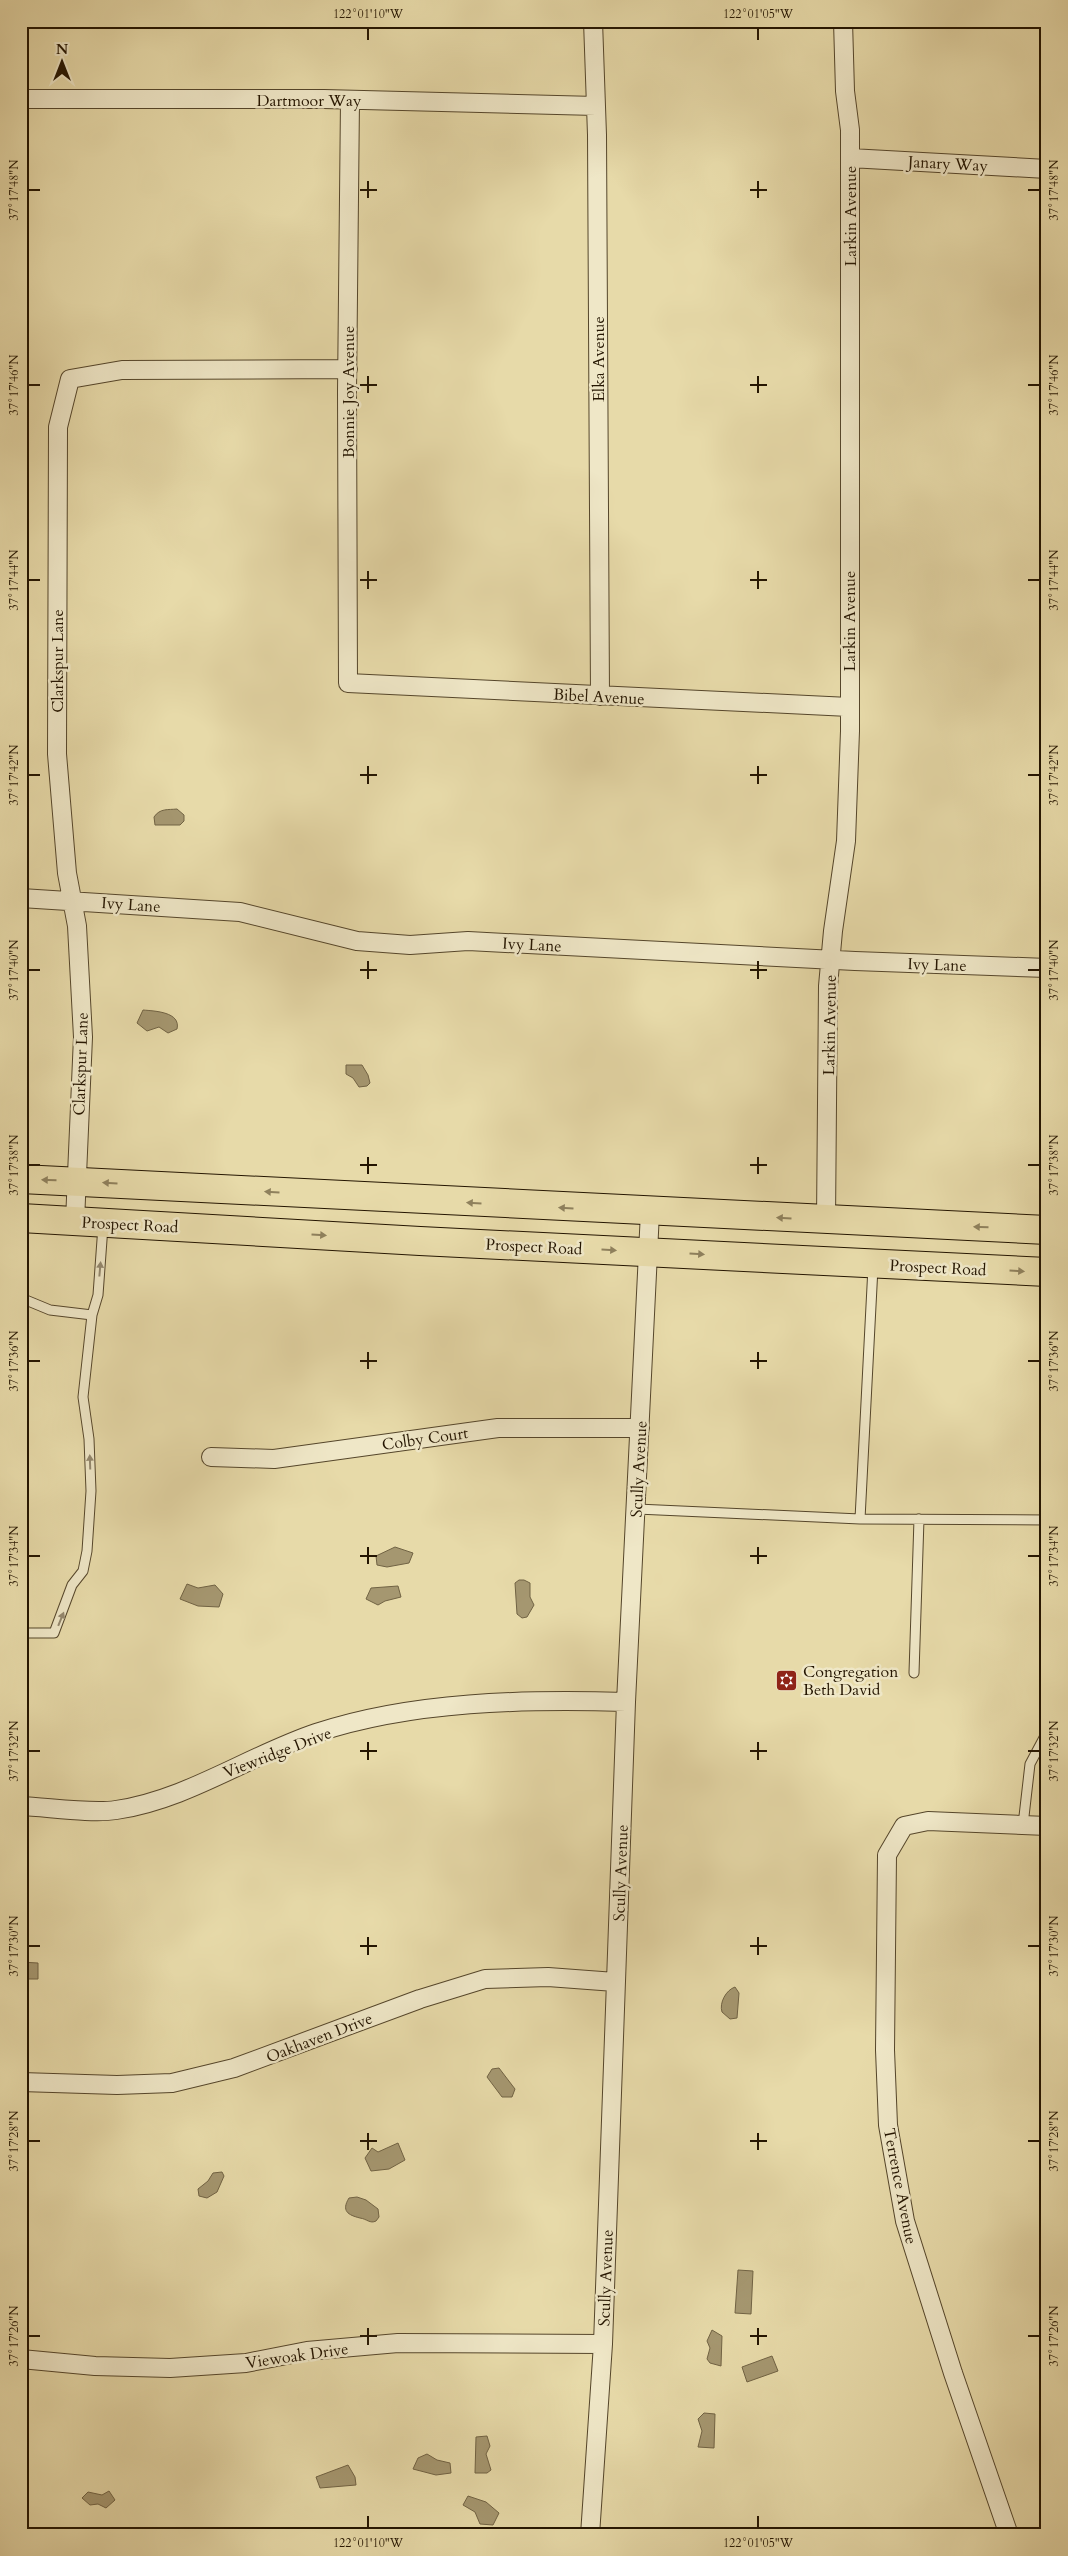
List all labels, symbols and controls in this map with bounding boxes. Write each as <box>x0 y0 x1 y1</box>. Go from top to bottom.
text: 122°01'10"W <box>333 6 404 22</box>
text: 122°01'05"W <box>723 6 794 22</box>
north arrow <box>38 38 88 88</box>
text: N <box>56 40 68 59</box>
street label: Dartmoor Way <box>257 90 362 112</box>
street label: Janary Way <box>905 151 989 177</box>
text: 37°17'48"N <box>6 159 22 220</box>
text: 37°17'48"N <box>1046 159 1062 220</box>
street label: Larkin Avenue <box>840 166 862 266</box>
street label: Elka Avenue <box>588 316 610 402</box>
street label: Bonnie Joy Avenue <box>338 326 360 458</box>
text: 37°17'46"N <box>6 354 22 415</box>
text: 37°17'46"N <box>1046 354 1062 415</box>
text: 37°17'44"N <box>6 549 22 610</box>
text: 37°17'44"N <box>1046 549 1062 610</box>
street label: Larkin Avenue <box>839 571 861 671</box>
street label: Clarkspur Lane <box>47 609 69 713</box>
street label: Bibel Avenue <box>553 684 645 710</box>
text: 37°17'42"N <box>6 744 22 805</box>
text: 37°17'42"N <box>1046 744 1062 805</box>
street label: Ivy Lane <box>101 892 161 918</box>
street label: Ivy Lane <box>502 932 562 958</box>
text: 37°17'40"N <box>6 939 22 1000</box>
text: 37°17'40"N <box>1046 939 1062 1000</box>
street label: Ivy Lane <box>907 953 967 977</box>
street label: Larkin Avenue <box>818 974 842 1076</box>
street label: Clarkspur Lane <box>68 1012 94 1116</box>
text: 37°17'38"N <box>6 1134 22 1195</box>
text: 37°17'38"N <box>1046 1134 1062 1195</box>
one-way arrow <box>40 1176 56 1184</box>
one-way arrow <box>102 1179 118 1187</box>
one-way arrow <box>264 1187 280 1195</box>
one-way arrow <box>465 1198 481 1206</box>
one-way arrow <box>558 1203 574 1211</box>
street label: Prospect Road <box>81 1211 179 1239</box>
one-way arrow <box>776 1214 792 1222</box>
one-way arrow <box>972 1223 988 1231</box>
one-way arrow <box>311 1231 327 1239</box>
street label: Prospect Road <box>485 1233 583 1261</box>
one-way arrow <box>601 1246 617 1254</box>
one-way arrow <box>690 1251 706 1259</box>
street label: Prospect Road <box>889 1254 987 1282</box>
one-way arrow <box>97 1261 105 1277</box>
one-way arrow <box>1009 1267 1025 1275</box>
text: 37°17'36"N <box>6 1330 22 1391</box>
text: 37°17'36"N <box>1046 1330 1062 1391</box>
street label: Scully Avenue <box>625 1420 653 1518</box>
street label: Colby Court <box>381 1422 470 1456</box>
one-way arrow <box>86 1454 94 1470</box>
text: 37°17'34"N <box>6 1525 22 1586</box>
text: 37°17'34"N <box>1046 1525 1062 1586</box>
one-way arrow <box>57 1612 65 1626</box>
place label: Congregation Beth David <box>803 1661 898 1701</box>
synagogue icon: Congregation Beth David <box>775 1668 799 1692</box>
text: 37°17'32"N <box>6 1720 22 1781</box>
text: 37°17'32"N <box>1046 1720 1062 1781</box>
street label: Viewridge Drive <box>220 1722 335 1784</box>
street label: Scully Avenue <box>608 1824 634 1922</box>
text: 37°17'30"N <box>6 1915 22 1976</box>
text: 37°17'30"N <box>1046 1915 1062 1976</box>
street label: Oakhaven Drive <box>263 2008 376 2068</box>
text: 37°17'28"N <box>6 2110 22 2171</box>
text: 37°17'28"N <box>1046 2110 1062 2171</box>
street label: Terrence Avenue <box>878 2126 922 2246</box>
street label: Scully Avenue <box>593 2229 619 2327</box>
text: 37°17'26"N <box>6 2305 22 2366</box>
text: 37°17'26"N <box>1046 2305 1062 2366</box>
street label: Viewoak Drive <box>244 2338 350 2374</box>
text: 122°01'10"W <box>333 2535 404 2551</box>
text: 122°01'05"W <box>723 2535 794 2551</box>

